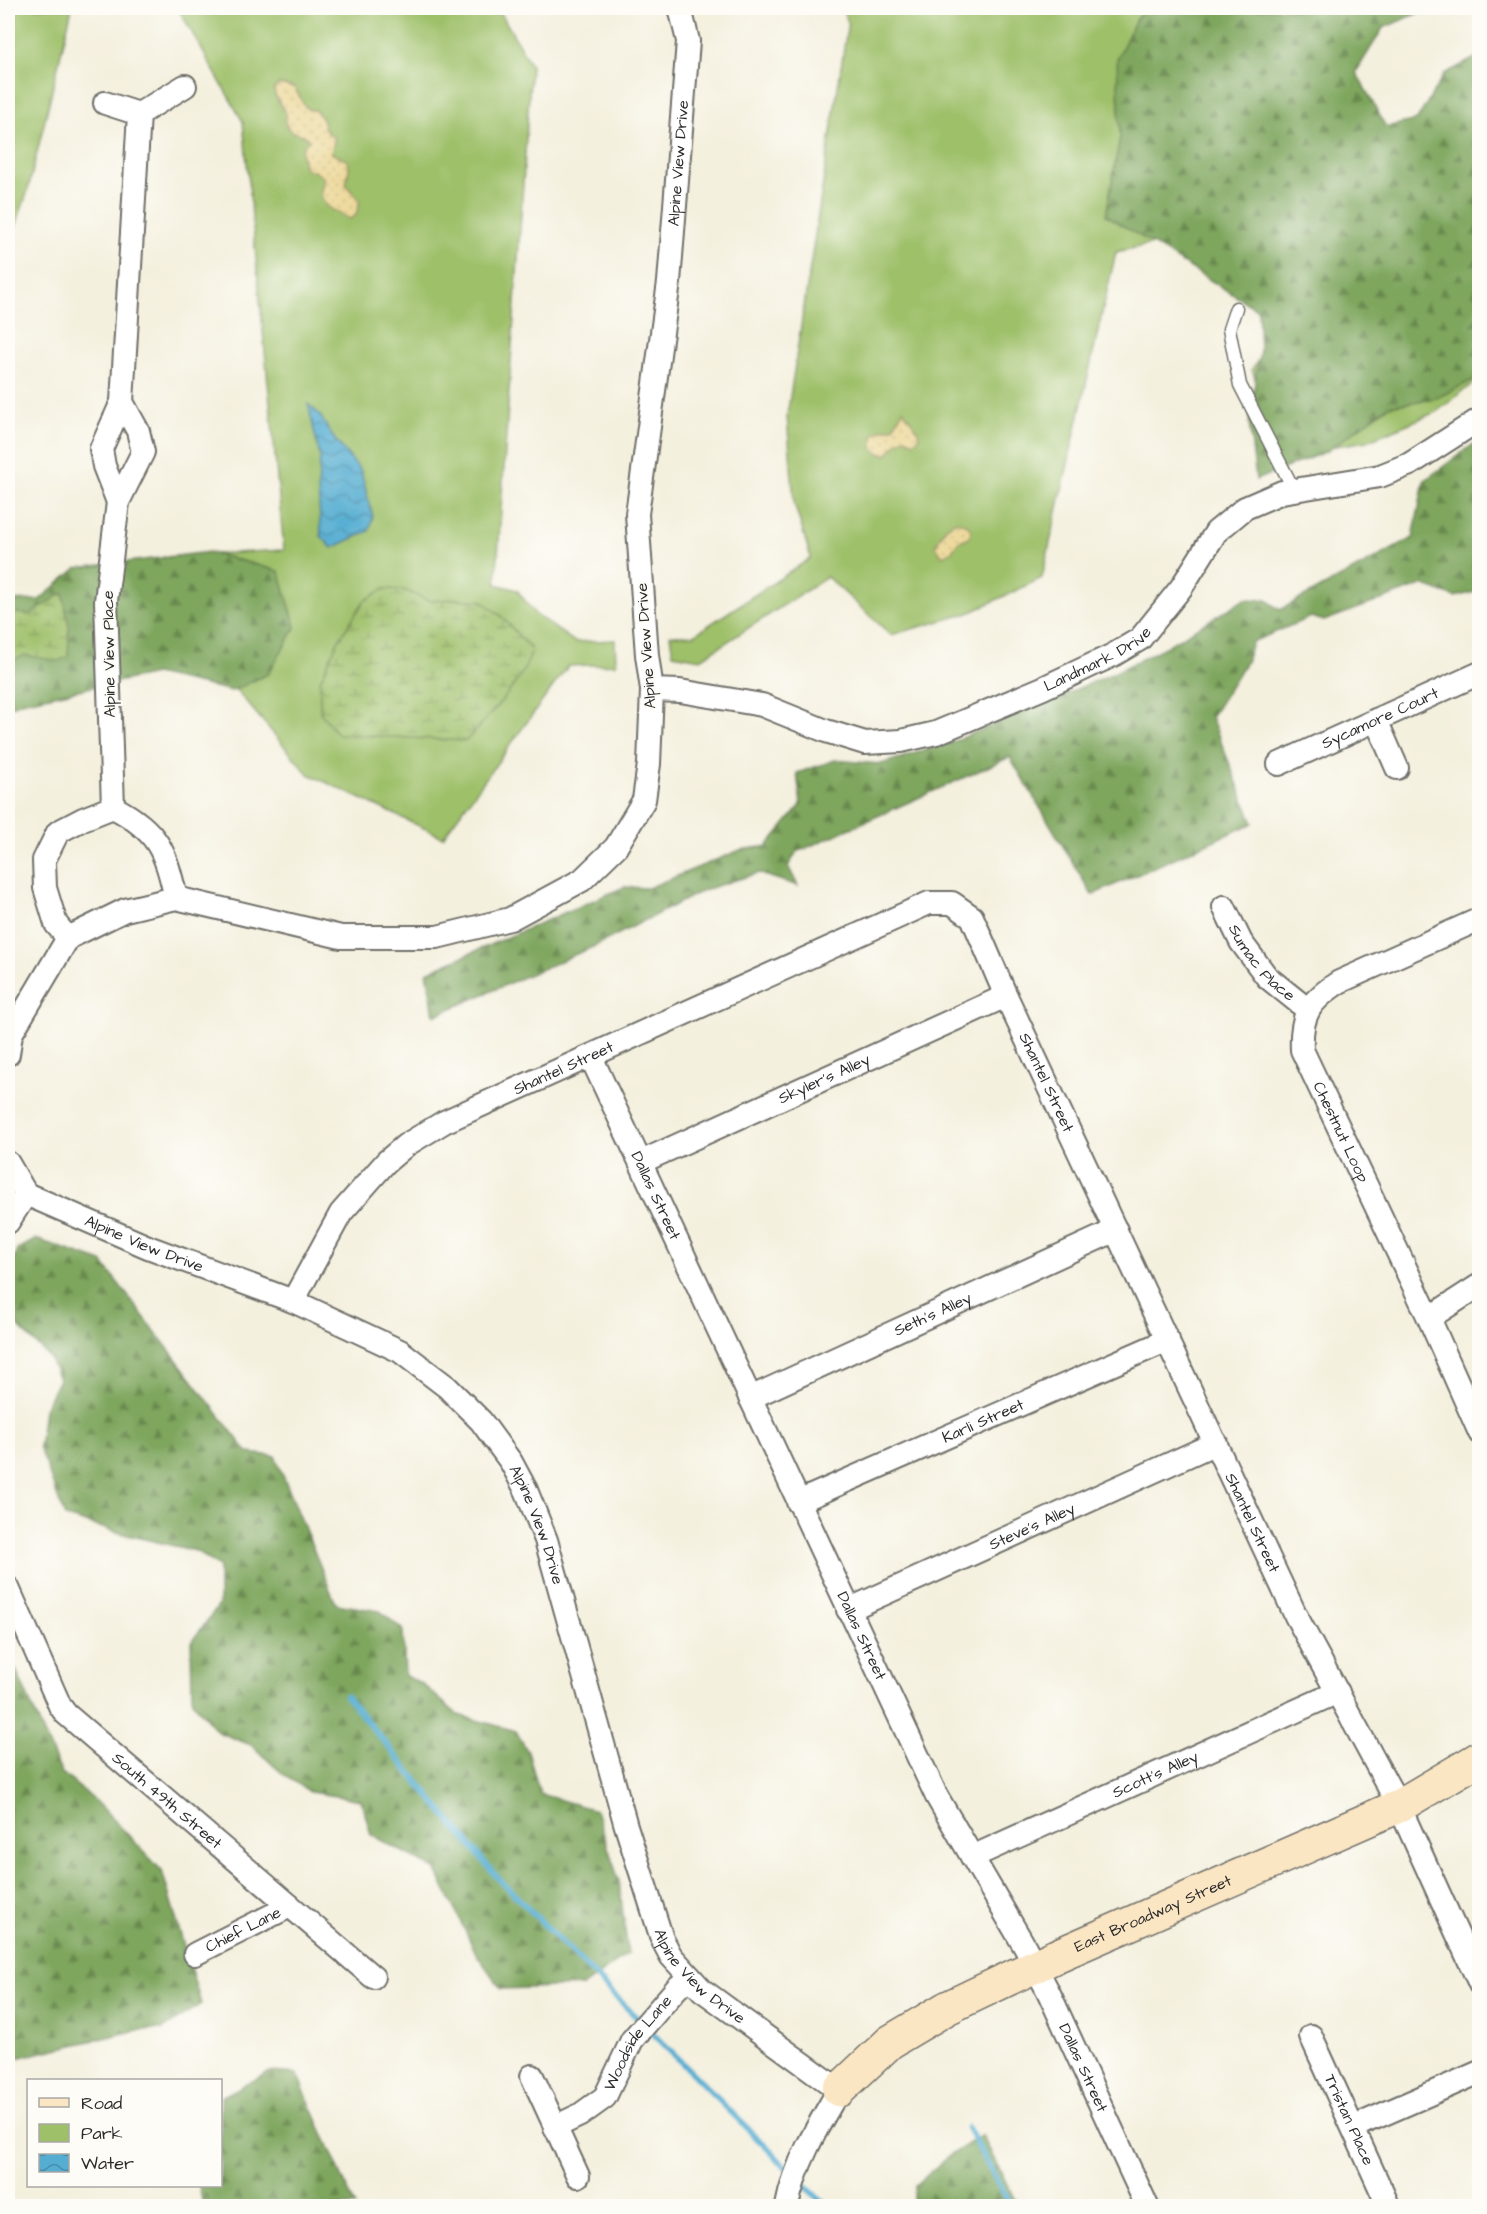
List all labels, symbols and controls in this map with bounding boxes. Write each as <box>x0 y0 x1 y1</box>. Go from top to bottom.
street label: Alpine View Drive <box>662 99 694 227</box>
street label: Alpine View Drive <box>631 582 661 710</box>
street label: Alpine View Place <box>97 590 121 718</box>
street label: Landmark Drive <box>1040 622 1157 697</box>
street label: Sycamore Court <box>1318 682 1443 754</box>
street label: Sumac Place <box>1223 921 1300 1007</box>
street label: Shantel Street <box>1014 1029 1079 1136</box>
street label: Shantel Street <box>510 1036 618 1100</box>
street label: Skyler's Alley <box>775 1048 874 1109</box>
street label: Chestnut Loop <box>1308 1078 1374 1186</box>
street label: Dallas Street <box>626 1148 686 1244</box>
street label: Alpine View Drive <box>81 1210 207 1278</box>
street label: Seth's Alley <box>890 1287 976 1341</box>
street label: Karli Street <box>939 1393 1028 1449</box>
street label: Alpine View Drive <box>504 1461 569 1587</box>
street label: Shantel Street <box>1220 1469 1285 1577</box>
street label: Steve's Alley <box>985 1497 1079 1556</box>
street label: Dallas Street <box>831 1588 892 1684</box>
street label: Scott's Alley <box>1109 1745 1202 1803</box>
street label: South 49th Street <box>107 1747 227 1854</box>
street label: East Broadway Street <box>1071 1869 1236 1958</box>
street label: Chief Lane <box>202 1901 285 1958</box>
street label: Alpine View Drive <box>648 1926 750 2029</box>
street label: Woodside Lane <box>599 1990 677 2094</box>
street label: Dallas Street <box>1053 2020 1114 2116</box>
street label: Tristan Place <box>1319 2071 1380 2169</box>
legend <box>27 2079 222 2187</box>
text: Road <box>81 2091 122 2116</box>
text: Park <box>81 2121 123 2146</box>
text: Water <box>81 2151 134 2176</box>

